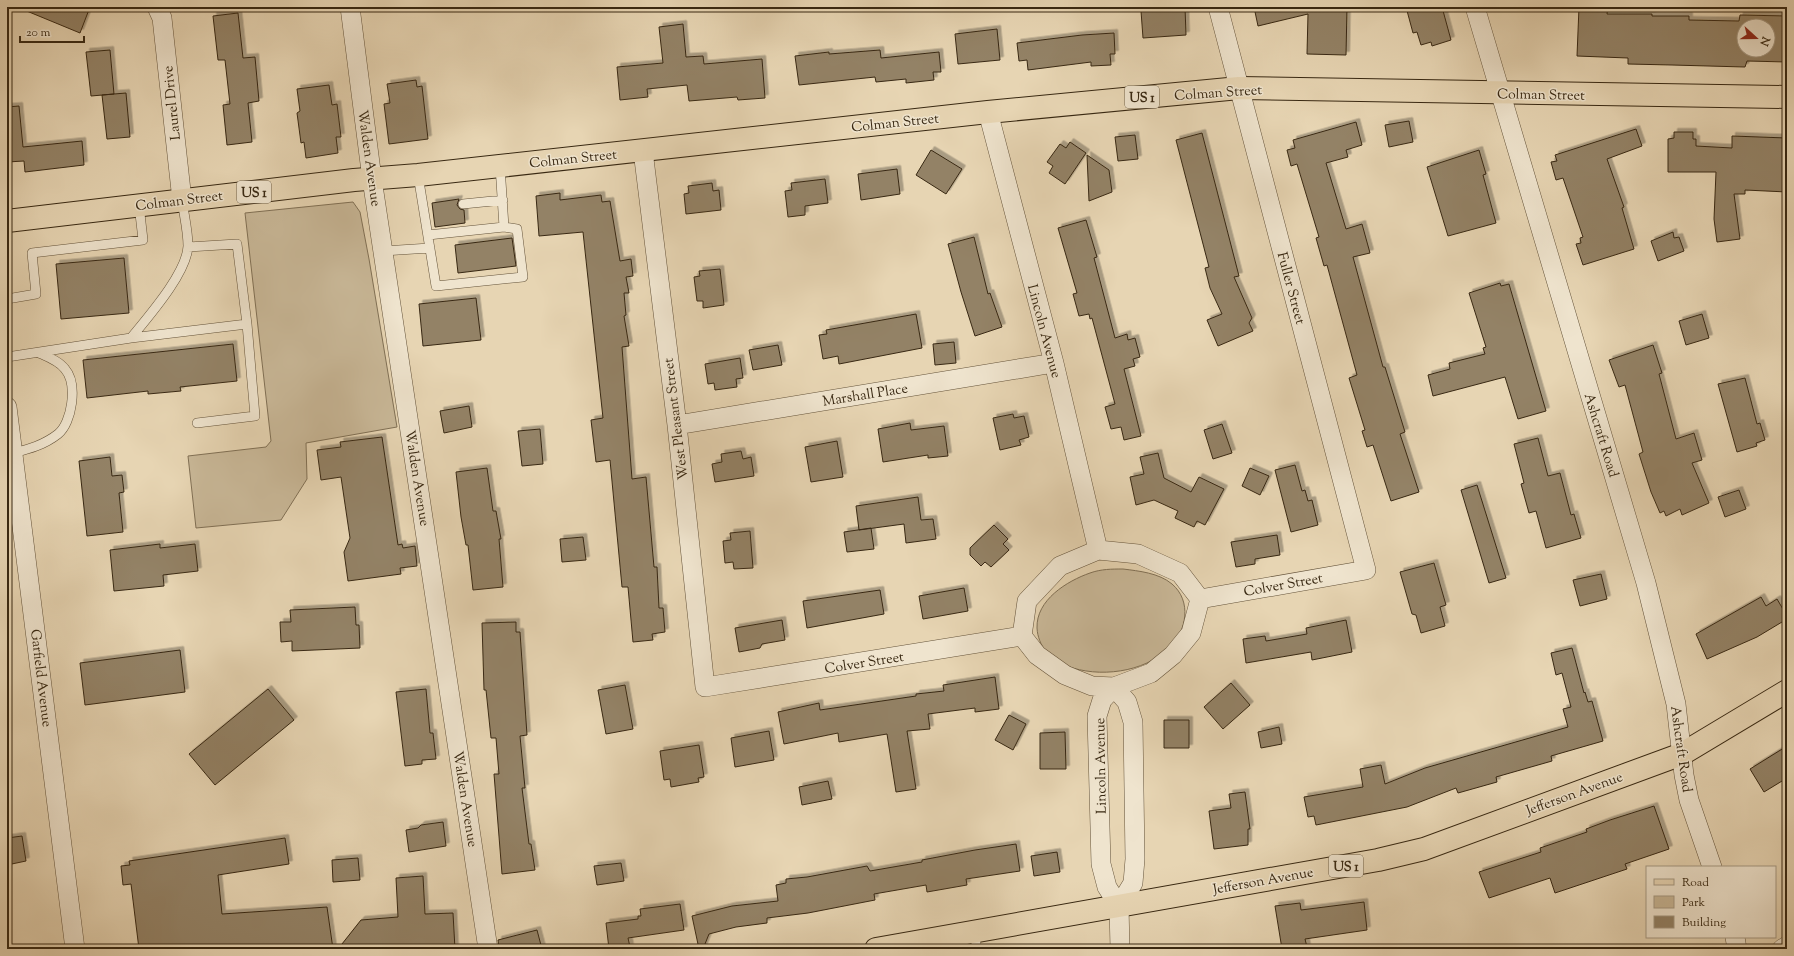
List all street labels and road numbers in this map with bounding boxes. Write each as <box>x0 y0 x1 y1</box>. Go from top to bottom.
street label: Laurel Drive <box>159 64 187 141</box>
street label: Colman Street <box>1174 81 1263 107</box>
street label: Colman Street <box>1497 85 1585 107</box>
road number: US 1 <box>1125 86 1159 108</box>
street label: Walden Avenue <box>351 109 385 208</box>
street label: Colman Street <box>850 109 940 139</box>
street label: Colman Street <box>528 145 618 175</box>
road number: US 1 <box>237 181 271 203</box>
street label: Colman Street <box>134 187 224 217</box>
street label: Fuller Street <box>1271 250 1309 327</box>
street label: Lincoln Avenue <box>1021 282 1065 381</box>
street label: West Pleasant Street <box>660 356 694 481</box>
street label: Marshall Place <box>821 379 909 413</box>
street label: Ashcraft Road <box>1578 391 1622 480</box>
street label: Walden Avenue <box>399 429 434 528</box>
street label: Colver Street <box>1242 569 1325 603</box>
street label: Garfield Avenue <box>24 628 56 728</box>
street label: Colver Street <box>823 648 906 680</box>
street label: Ashcraft Road <box>1664 705 1696 794</box>
street label: Lincoln Avenue <box>1091 718 1113 814</box>
street label: Walden Avenue <box>447 750 482 849</box>
street label: Jefferson Avenue <box>1523 768 1626 822</box>
road number: US 1 <box>1329 855 1363 877</box>
street label: Jefferson Avenue <box>1211 863 1315 901</box>

